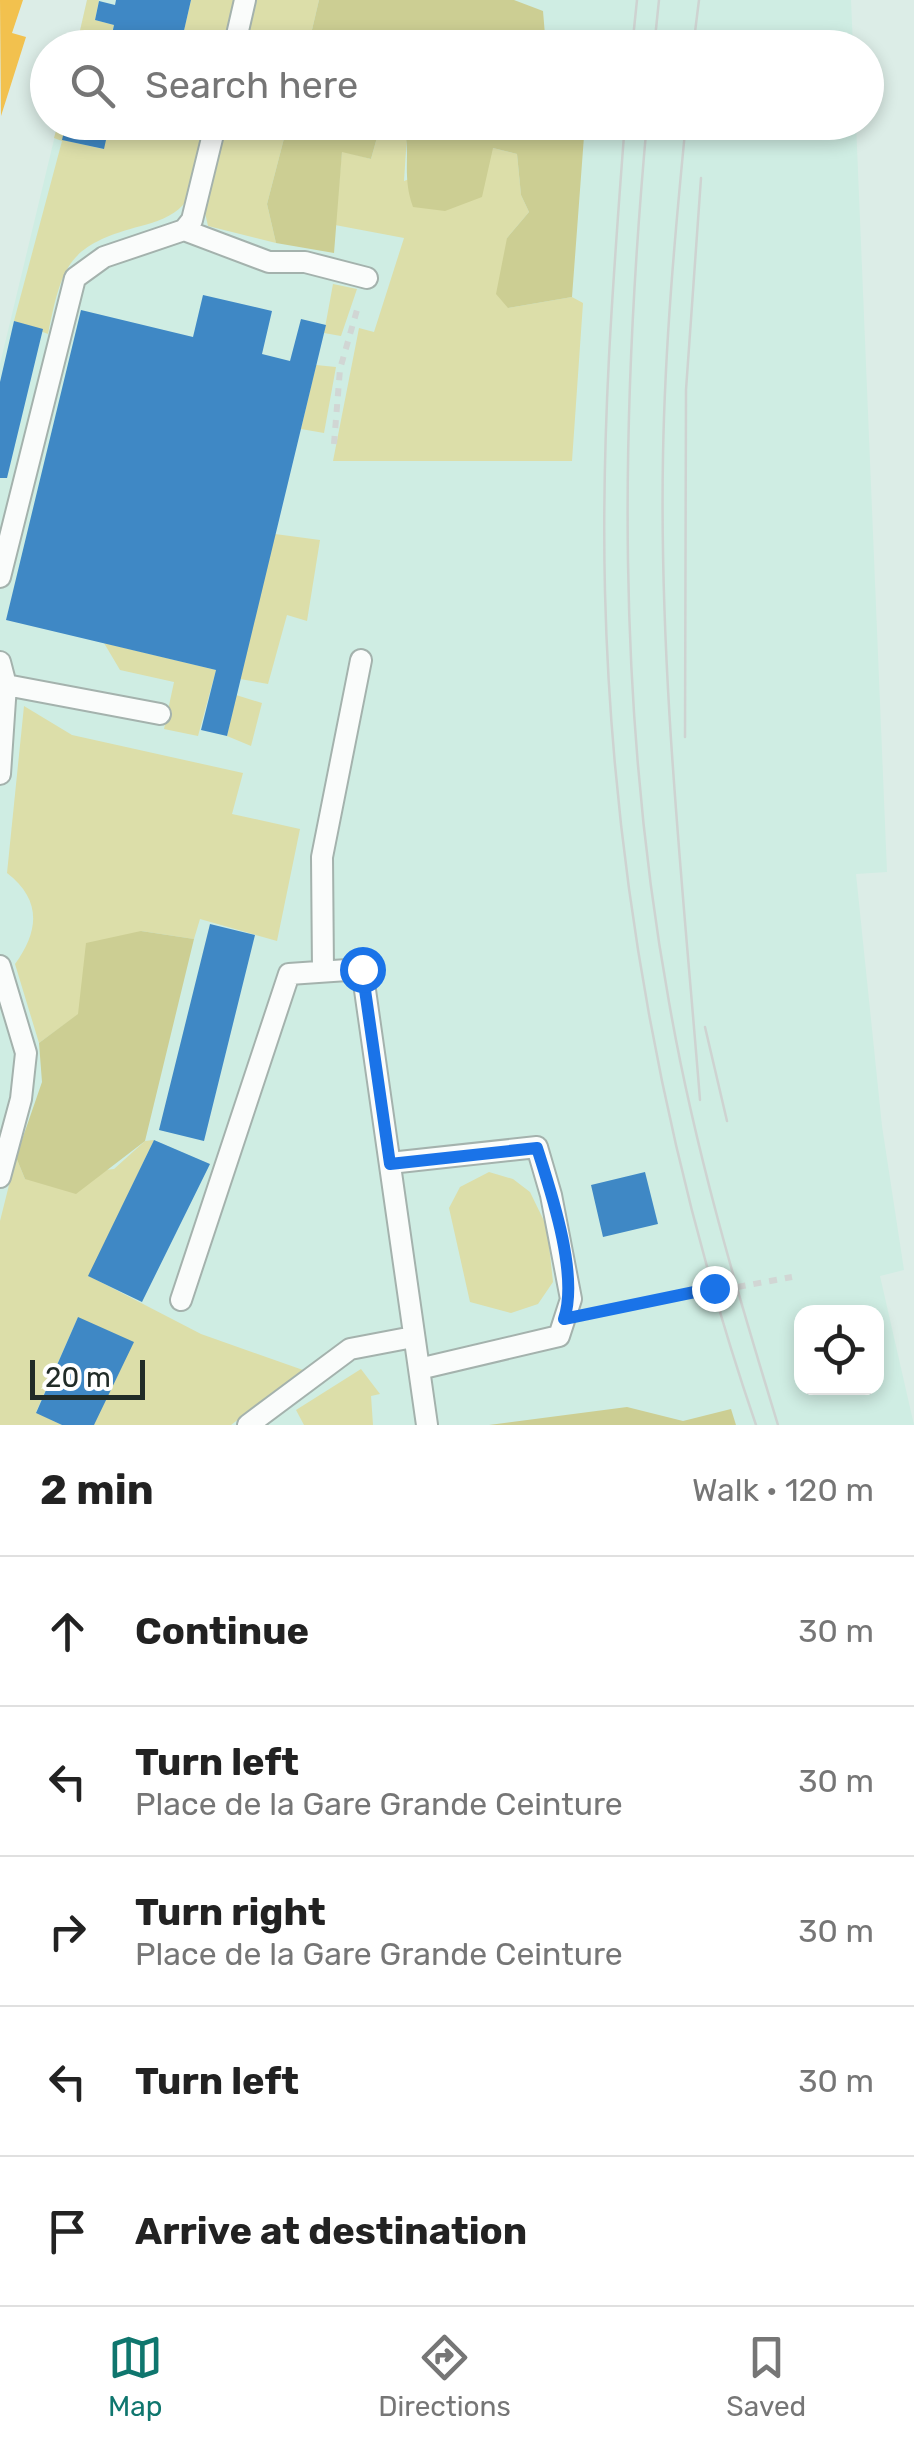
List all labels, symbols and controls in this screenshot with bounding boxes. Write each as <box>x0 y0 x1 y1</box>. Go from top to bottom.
search box <box>30 30 884 140</box>
icon: search <box>65 58 120 113</box>
text: Search here <box>145 62 358 108</box>
route start <box>340 947 386 993</box>
route end <box>692 1266 738 1312</box>
map controls <box>794 1305 884 1395</box>
button: locate <box>794 1305 884 1395</box>
scale bar <box>30 1355 145 1400</box>
text: 20 m <box>45 1361 111 1394</box>
text: 2 min <box>40 1465 154 1515</box>
text: Walk · 120 m <box>692 1471 874 1509</box>
icon: ahead <box>40 1604 95 1659</box>
text: Continue <box>135 1608 309 1654</box>
text: 30 m <box>798 1612 874 1650</box>
text: Turn left <box>135 1739 299 1785</box>
icon: left <box>40 1754 95 1809</box>
text: 30 m <box>798 1762 874 1800</box>
text: Place de la Gare Grande Ceinture <box>135 1785 623 1823</box>
text: Turn right <box>135 1889 326 1935</box>
icon: right <box>40 1904 95 1959</box>
text: 30 m <box>798 1912 874 1950</box>
text: Place de la Gare Grande Ceinture <box>135 1935 623 1973</box>
icon: left <box>40 2054 95 2109</box>
text: Turn left <box>135 2058 299 2104</box>
text: 30 m <box>798 2062 874 2100</box>
icon: arrive <box>40 2204 95 2259</box>
text: Arrive at destination <box>135 2208 527 2254</box>
tab: Map <box>108 2330 163 2423</box>
tab: Directions <box>378 2330 511 2423</box>
tab: Saved <box>726 2330 806 2423</box>

